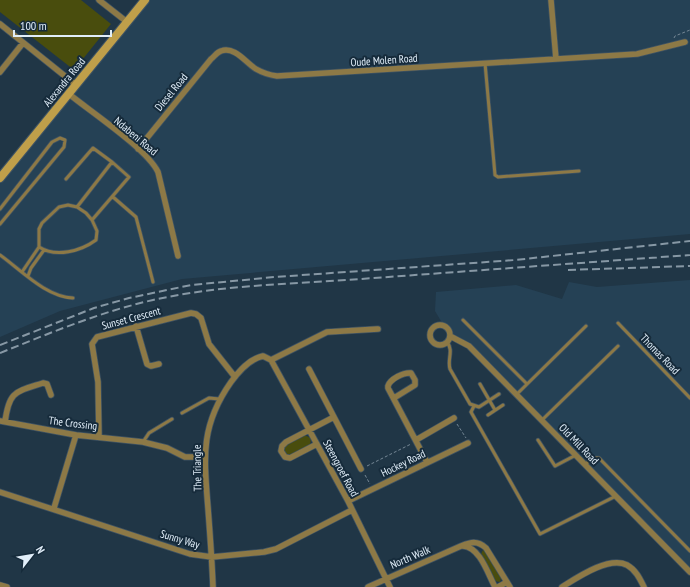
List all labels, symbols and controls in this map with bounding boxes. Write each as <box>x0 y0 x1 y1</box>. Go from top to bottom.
scale bar <box>14 12 111 38</box>
text: 100 m <box>20 18 47 33</box>
street label: Oude Molen Road <box>350 51 418 69</box>
street label: Alexandra Road <box>40 54 88 109</box>
street label: Diesel Road <box>152 70 191 114</box>
street label: Ndabeni Road <box>111 114 161 158</box>
street label: Sunset Crescent <box>100 303 162 333</box>
street label: Thomas Road <box>637 331 683 377</box>
street label: The Crossing <box>48 413 98 433</box>
street label: Old Mill Road <box>556 421 602 467</box>
street label: Steengroef Road <box>320 437 362 499</box>
street label: The Triangle <box>190 444 204 492</box>
street label: Hockey Road <box>378 446 428 480</box>
street label: Sunny Way <box>159 526 202 552</box>
north arrow <box>12 535 52 575</box>
street label: North Walk <box>388 542 433 572</box>
text: N <box>33 544 48 556</box>

